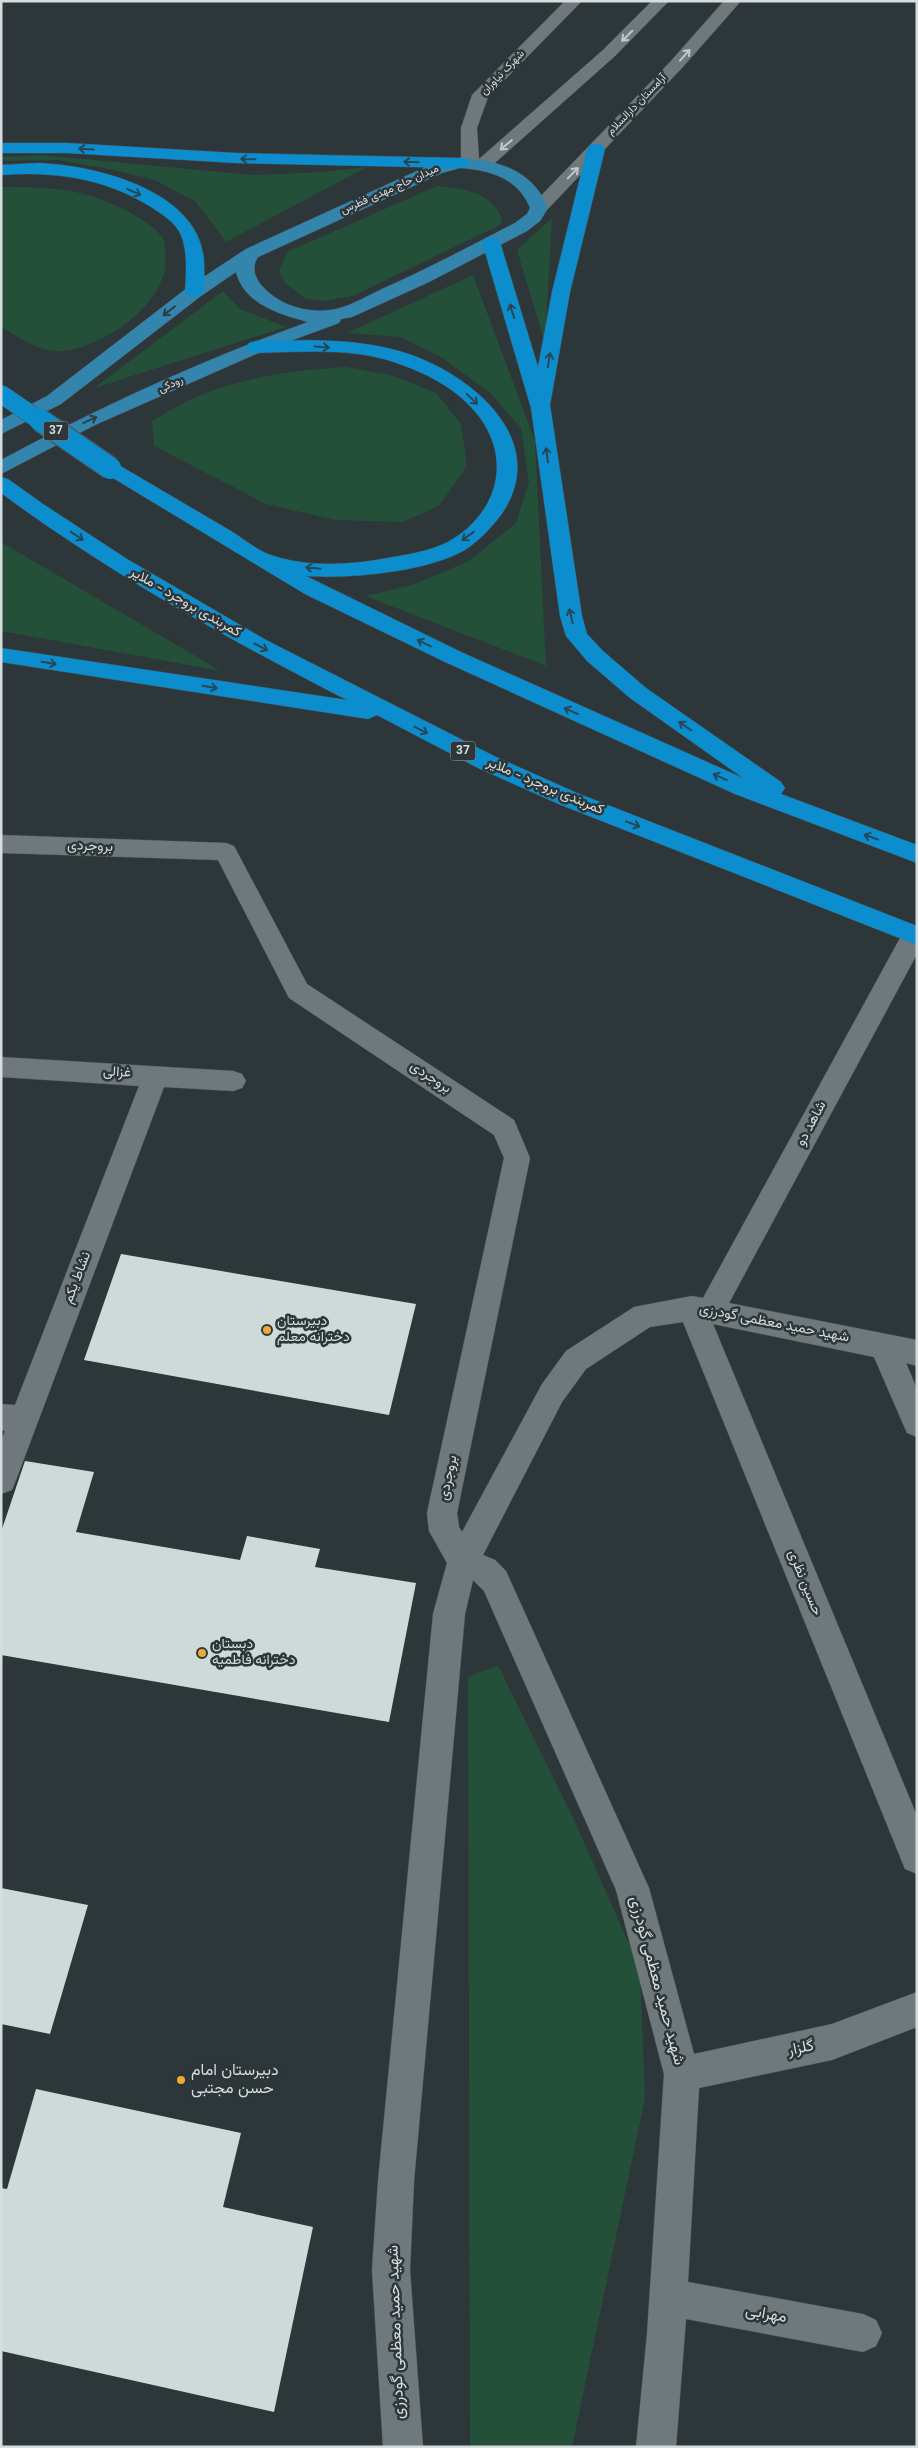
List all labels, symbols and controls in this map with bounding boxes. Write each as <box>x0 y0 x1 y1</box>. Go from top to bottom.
one-way arrow <box>621 30 633 42</box>
street label: شهرک نیاوران <box>477 46 529 100</box>
one-way arrow <box>679 48 691 61</box>
street label: آرامستان دارالسلام <box>603 69 672 140</box>
one-way arrow <box>500 139 513 150</box>
one-way arrow <box>79 144 95 153</box>
one-way arrow <box>241 154 257 163</box>
one-way arrow <box>403 157 420 167</box>
street label: میدان حاج مهدی فطرس <box>338 161 442 219</box>
one-way arrow <box>567 166 579 179</box>
one-way arrow <box>126 187 141 197</box>
one-way arrow <box>506 303 516 319</box>
one-way arrow <box>162 306 176 316</box>
one-way arrow <box>314 342 330 352</box>
one-way arrow <box>545 353 555 369</box>
street label: رودکی <box>156 372 186 398</box>
one-way arrow <box>466 393 478 405</box>
one-way arrow <box>82 415 97 425</box>
road number: 37 <box>44 422 68 441</box>
one-way arrow <box>542 448 552 464</box>
one-way arrow <box>70 531 84 541</box>
one-way arrow <box>462 531 476 541</box>
street label: کمربندی بروجرد - ملایر <box>124 562 245 644</box>
one-way arrow <box>305 563 321 573</box>
one-way arrow <box>566 608 575 624</box>
one-way arrow <box>417 638 432 647</box>
one-way arrow <box>254 642 269 652</box>
one-way arrow <box>41 658 57 668</box>
one-way arrow <box>202 682 218 692</box>
one-way arrow <box>564 706 579 716</box>
one-way arrow <box>678 721 692 731</box>
one-way arrow <box>413 726 428 735</box>
road number: 37 <box>450 741 476 760</box>
street label: کمربندی بروجرد - ملایر <box>482 752 607 822</box>
one-way arrow <box>713 772 728 782</box>
one-way arrow <box>625 820 640 830</box>
one-way arrow <box>863 832 879 842</box>
street label: بروجردی <box>67 835 113 859</box>
street label: بروجردی <box>405 1056 455 1100</box>
street label: غزالی <box>102 1061 132 1085</box>
street label: شاهد دو <box>791 1097 833 1151</box>
street label: نشاط یکم <box>58 1249 98 1307</box>
street label: شهید حمید معظمی گودرزی <box>697 1299 851 1349</box>
place label: دبیرستان دخترانه معلم <box>277 1311 350 1349</box>
marker: دبیرستان دخترانه معلم <box>261 1324 273 1336</box>
street label: بروجردی <box>433 1453 465 1503</box>
street label: حسین نظری <box>781 1547 827 1619</box>
place label: دبستان دخترانه فاطمیه <box>212 1634 296 1672</box>
marker: دبستان دخترانه فاطمیه <box>196 1647 208 1659</box>
street label: شهید حمید معظمی گودرزی <box>621 1894 691 2068</box>
street label: گلزار <box>784 2034 817 2064</box>
place label: دبیرستان امام حسن مجتبی <box>191 2059 279 2102</box>
marker: دبیرستان امام حسن مجتبی <box>175 2074 187 2086</box>
street label: شهید حمید معظمی گودرزی <box>381 2245 413 2419</box>
street label: مهرابی <box>743 2299 789 2331</box>

